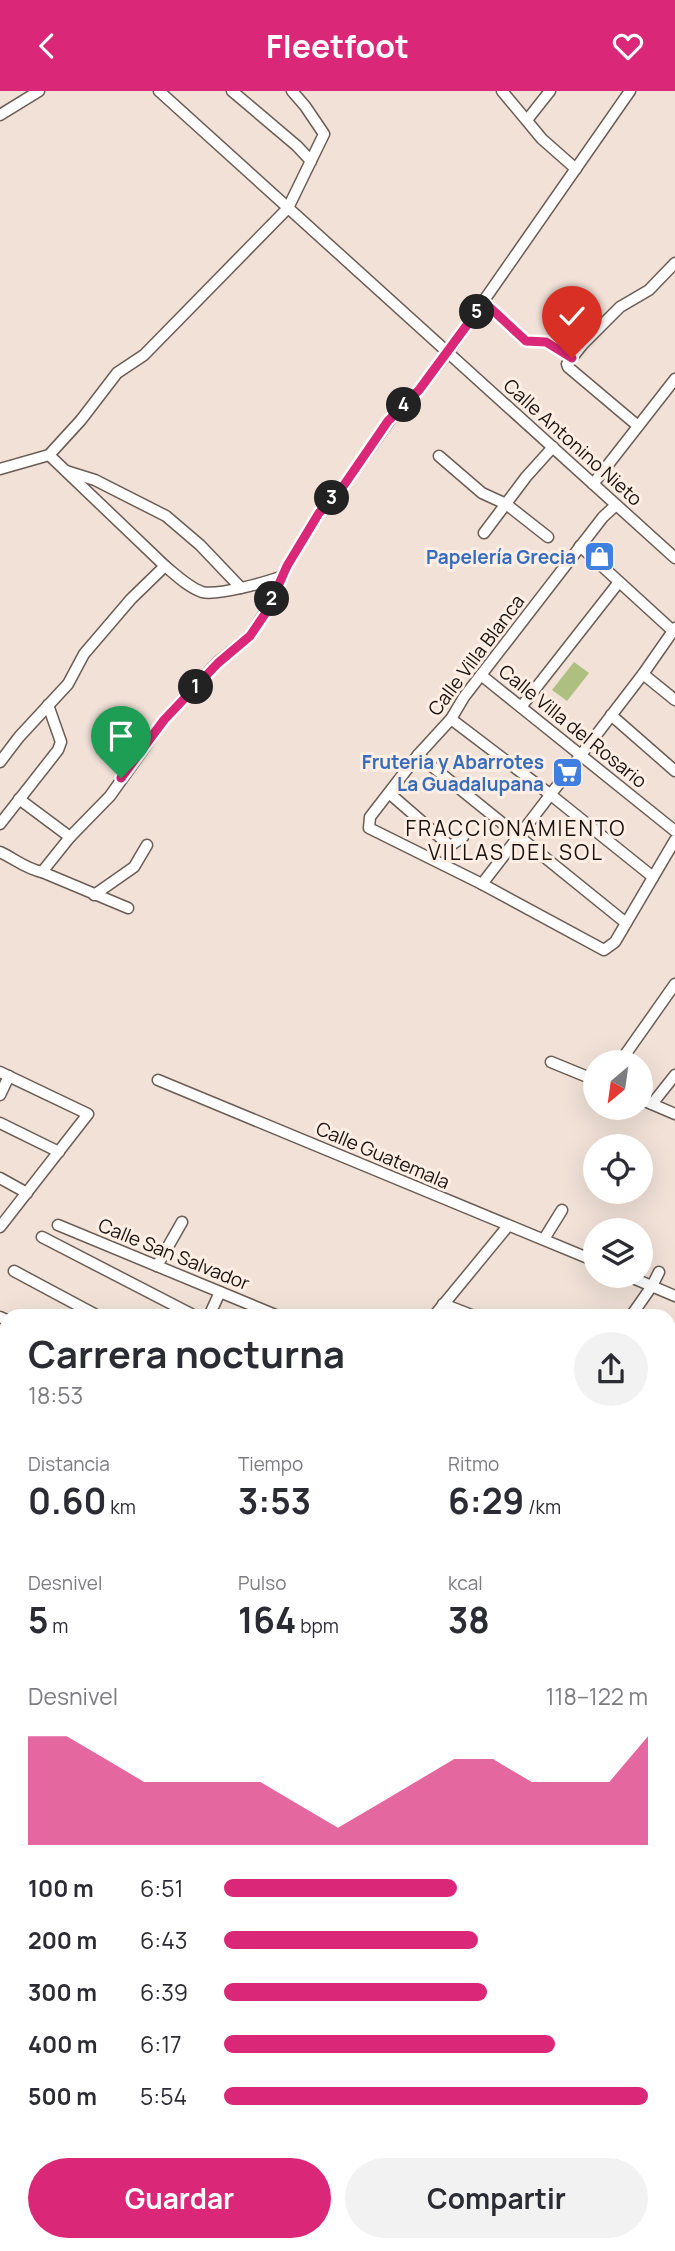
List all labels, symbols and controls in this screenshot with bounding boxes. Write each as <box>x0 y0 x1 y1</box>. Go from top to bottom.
text: Fleetfoot <box>266 24 409 68</box>
icon: back <box>28 27 66 65</box>
icon: heart <box>609 27 647 65</box>
pin <box>542 286 602 358</box>
pin: 5 <box>460 295 494 329</box>
icon: check <box>553 297 591 335</box>
text: 5 <box>471 298 482 324</box>
street label: Calle Antonino Nieto <box>498 373 648 511</box>
pin: 4 <box>386 387 422 423</box>
text: 4 <box>398 391 409 417</box>
pin: 3 <box>314 481 350 515</box>
text: 3 <box>326 484 337 510</box>
shop icon: Papelería Grecia <box>582 540 616 574</box>
place label: Papelería Grecia <box>426 544 576 570</box>
pin: 2 <box>254 581 290 617</box>
text: 2 <box>266 585 277 611</box>
street label: Calle Villa Blanca <box>422 589 530 721</box>
street label: Calle Villa del Rosario <box>494 658 652 794</box>
pin: 1 <box>178 669 214 705</box>
text: 1 <box>191 673 200 699</box>
pin <box>91 706 151 778</box>
icon: arrive <box>102 717 140 755</box>
place label: Fruteria y Abarrotes La Guadalupana <box>362 749 544 797</box>
supermarket icon: Fruteria y Abarrotes La Guadalupana <box>550 756 584 790</box>
district label: FRACCIONAMIENTO VILLAS DEL SOL <box>405 814 627 866</box>
north arrow <box>583 1050 653 1120</box>
map controls <box>583 1050 653 1288</box>
street label: Calle Guatemala <box>312 1115 454 1195</box>
button: locate <box>583 1134 653 1204</box>
street label: Calle San Salvador <box>95 1212 254 1296</box>
button: layers <box>583 1218 653 1288</box>
text: Carrera nocturna <box>28 1327 345 1379</box>
button: share <box>574 1332 648 1406</box>
text: 18:53 <box>28 1379 83 1411</box>
text: Distancia <box>28 1451 110 1477</box>
text: Tiempo <box>238 1451 303 1477</box>
text: Ritmo <box>448 1451 499 1477</box>
text: 0.60 <box>28 1477 106 1525</box>
text: 3:53 <box>238 1477 311 1525</box>
text: 6:29 <box>448 1477 524 1525</box>
text: km <box>106 1494 136 1520</box>
text: /km <box>524 1494 561 1520</box>
text: Desnivel <box>28 1570 102 1596</box>
text: Pulso <box>238 1570 286 1596</box>
text: kcal <box>448 1570 483 1596</box>
text: 5 <box>28 1596 49 1644</box>
text: 164 <box>238 1596 296 1644</box>
text: 38 <box>448 1596 490 1644</box>
text: m <box>49 1613 68 1639</box>
text: bpm <box>296 1613 339 1639</box>
text: Desnivel <box>28 1680 118 1712</box>
text: 118–122 m <box>545 1680 648 1712</box>
text: 100 m <box>28 1872 94 1904</box>
text: 6:51 <box>140 1872 183 1904</box>
text: 200 m <box>28 1924 97 1956</box>
text: 6:43 <box>140 1924 187 1956</box>
text: 300 m <box>28 1976 97 2008</box>
text: 6:39 <box>140 1976 188 2008</box>
text: 400 m <box>28 2028 98 2060</box>
text: 6:17 <box>140 2028 182 2060</box>
text: 500 m <box>28 2080 97 2112</box>
text: 5:54 <box>140 2080 187 2112</box>
button: Guardar <box>28 2158 331 2238</box>
button: Compartir <box>345 2158 648 2238</box>

